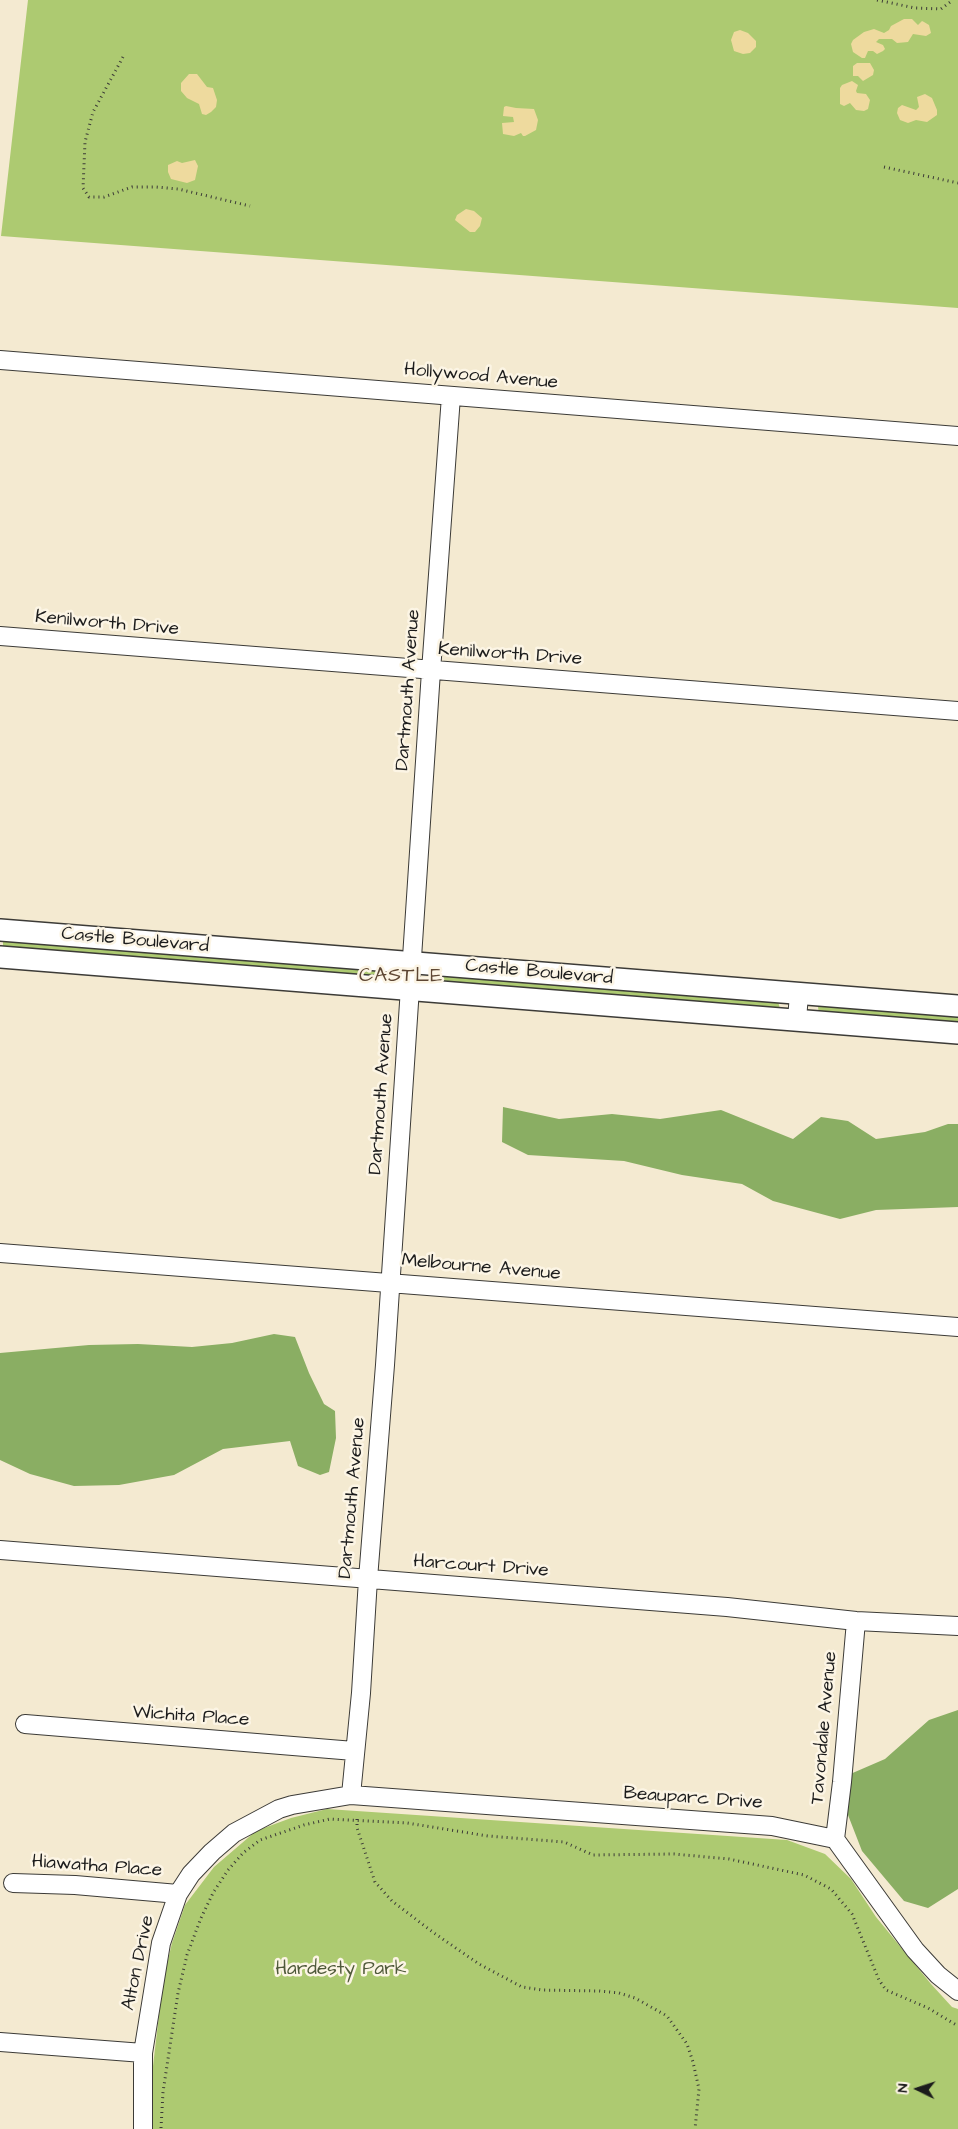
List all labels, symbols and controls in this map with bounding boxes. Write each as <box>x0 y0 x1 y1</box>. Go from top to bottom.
street label: Hollywood Avenue <box>403 359 559 395</box>
street label: Kenilworth Drive <box>34 606 180 642</box>
street label: Dartmouth Avenue <box>392 609 426 771</box>
street label: Kenilworth Drive <box>437 639 583 671</box>
street label: Castle Boulevard <box>60 923 210 959</box>
street label: Castle Boulevard <box>464 955 614 991</box>
district label: CASTLE <box>358 965 444 989</box>
street label: Dartmouth Avenue <box>365 1013 399 1175</box>
street label: Melbourne Avenue <box>401 1250 561 1286</box>
street label: Dartmouth Avenue <box>335 1416 371 1580</box>
street label: Harcourt Drive <box>413 1551 549 1583</box>
street label: Tavondale Avenue <box>807 1651 843 1805</box>
street label: Wichita Place <box>132 1702 250 1732</box>
street label: Beauparc Drive <box>623 1783 763 1815</box>
street label: Hiawatha Place <box>31 1851 163 1883</box>
street label: Alton Drive <box>118 1913 160 2013</box>
park label: Hardesty Park <box>276 1959 406 1981</box>
north arrow <box>893 2064 943 2114</box>
text: N <box>893 2083 913 2093</box>

